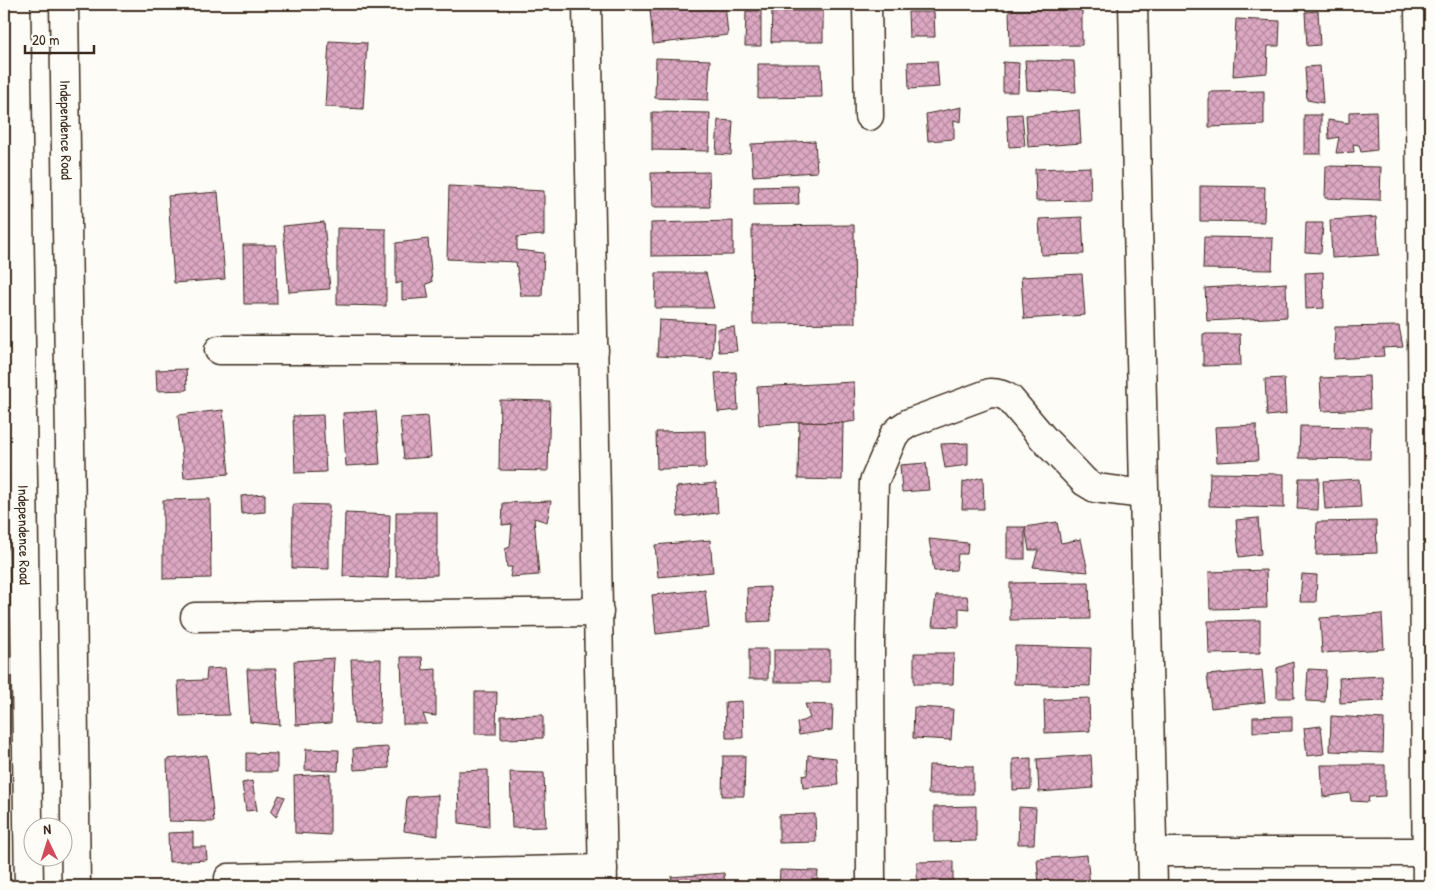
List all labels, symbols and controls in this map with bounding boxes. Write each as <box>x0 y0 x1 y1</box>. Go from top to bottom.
scale bar <box>25 22 94 54</box>
text: 20 m <box>32 29 59 50</box>
street label: Independence Road <box>55 80 77 180</box>
street label: Independence Road <box>13 485 36 585</box>
north arrow <box>22 818 72 868</box>
text: N <box>43 819 52 838</box>

